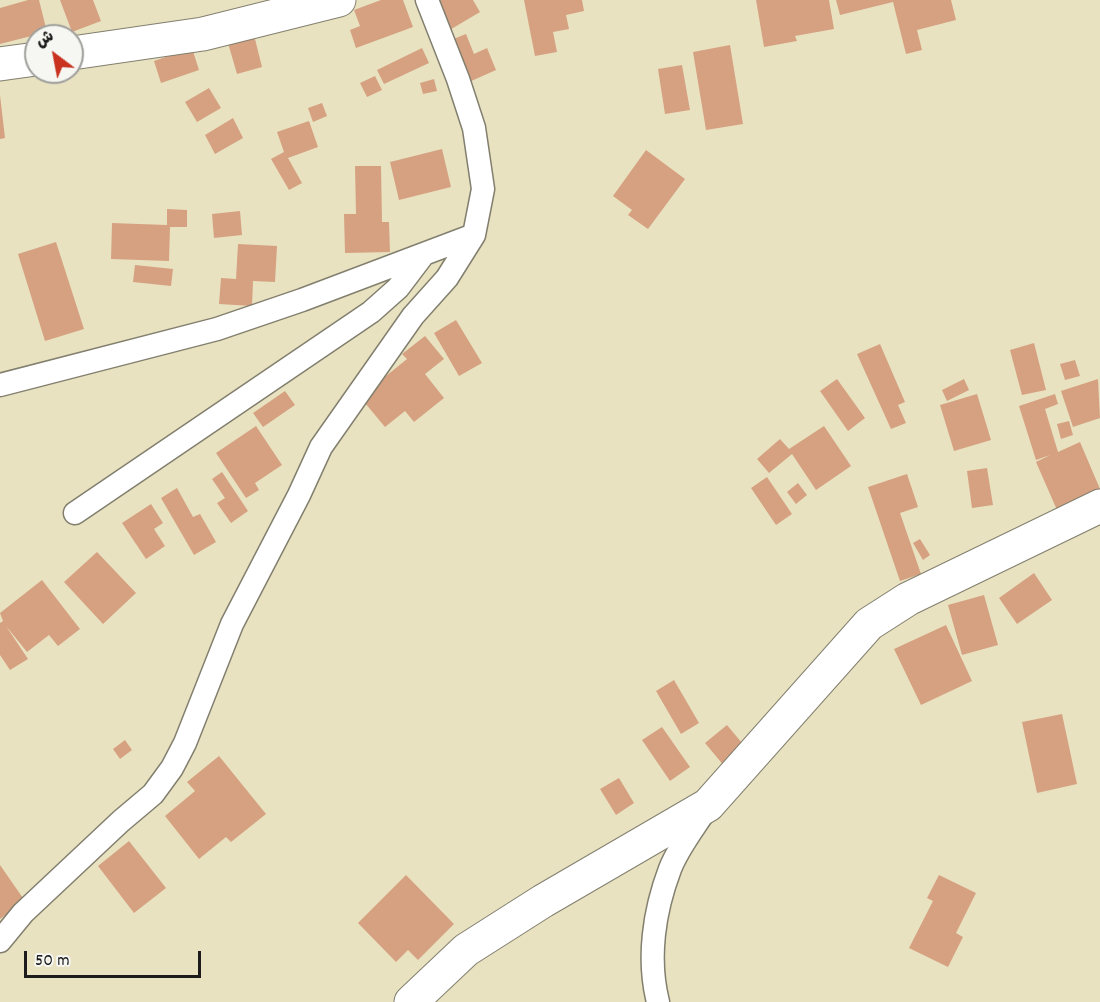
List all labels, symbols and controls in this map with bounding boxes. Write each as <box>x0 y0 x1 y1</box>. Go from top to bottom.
north arrow <box>24 24 84 84</box>
text: ش <box>32 26 59 54</box>
scale bar <box>27 939 204 977</box>
text: 50 m <box>35 949 70 974</box>

